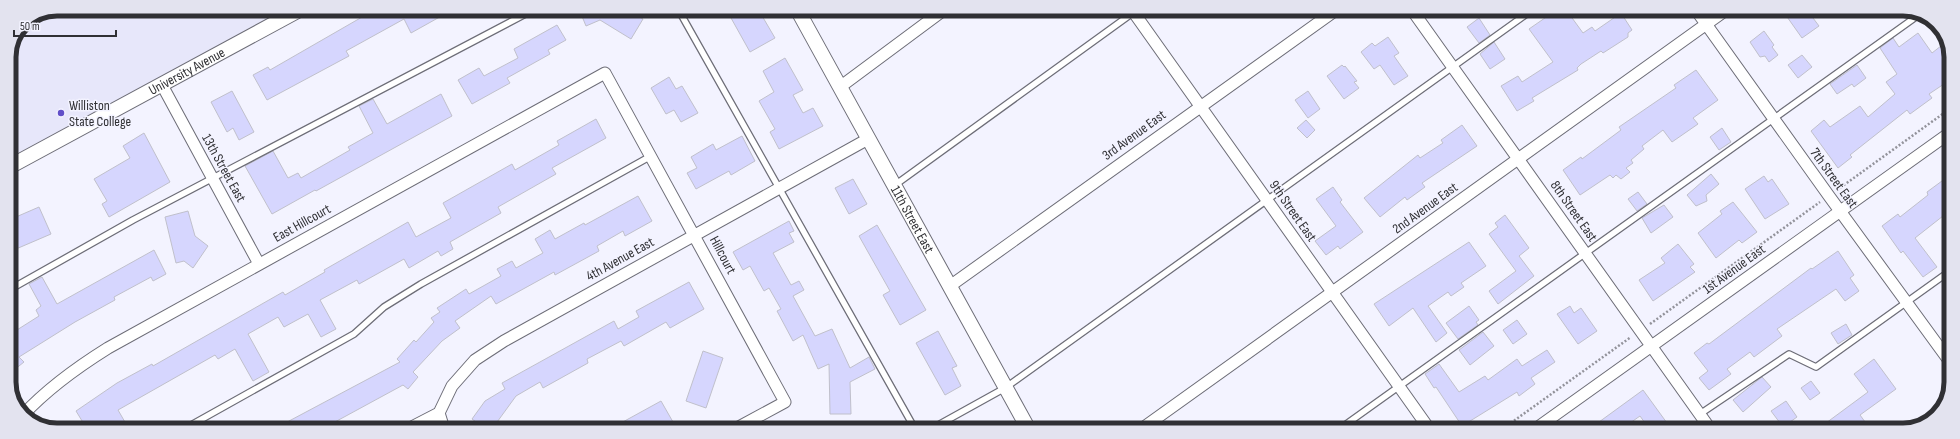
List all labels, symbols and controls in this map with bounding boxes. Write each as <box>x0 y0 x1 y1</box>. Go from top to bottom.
scale bar <box>14 12 116 38</box>
text: 50 m <box>20 19 40 34</box>
street label: University Avenue <box>146 43 228 98</box>
place label: Williston State College <box>69 97 131 130</box>
street label: 3rd Avenue East <box>1099 106 1169 164</box>
marker: Williston State College <box>56 108 66 118</box>
street label: 13th Street East <box>198 131 250 205</box>
street label: 7th Street East <box>1806 145 1862 211</box>
street label: 9th Street East <box>1266 177 1320 245</box>
street label: 8th Street East <box>1547 177 1601 245</box>
street label: 2nd Avenue East <box>1389 179 1461 237</box>
street label: 11th Street East <box>887 183 938 256</box>
street label: East Hillcourt <box>270 200 334 246</box>
street label: 4th Avenue East <box>583 233 657 285</box>
street label: Hillcourt <box>706 233 740 277</box>
street label: 1st Avenue East <box>1699 241 1769 297</box>

